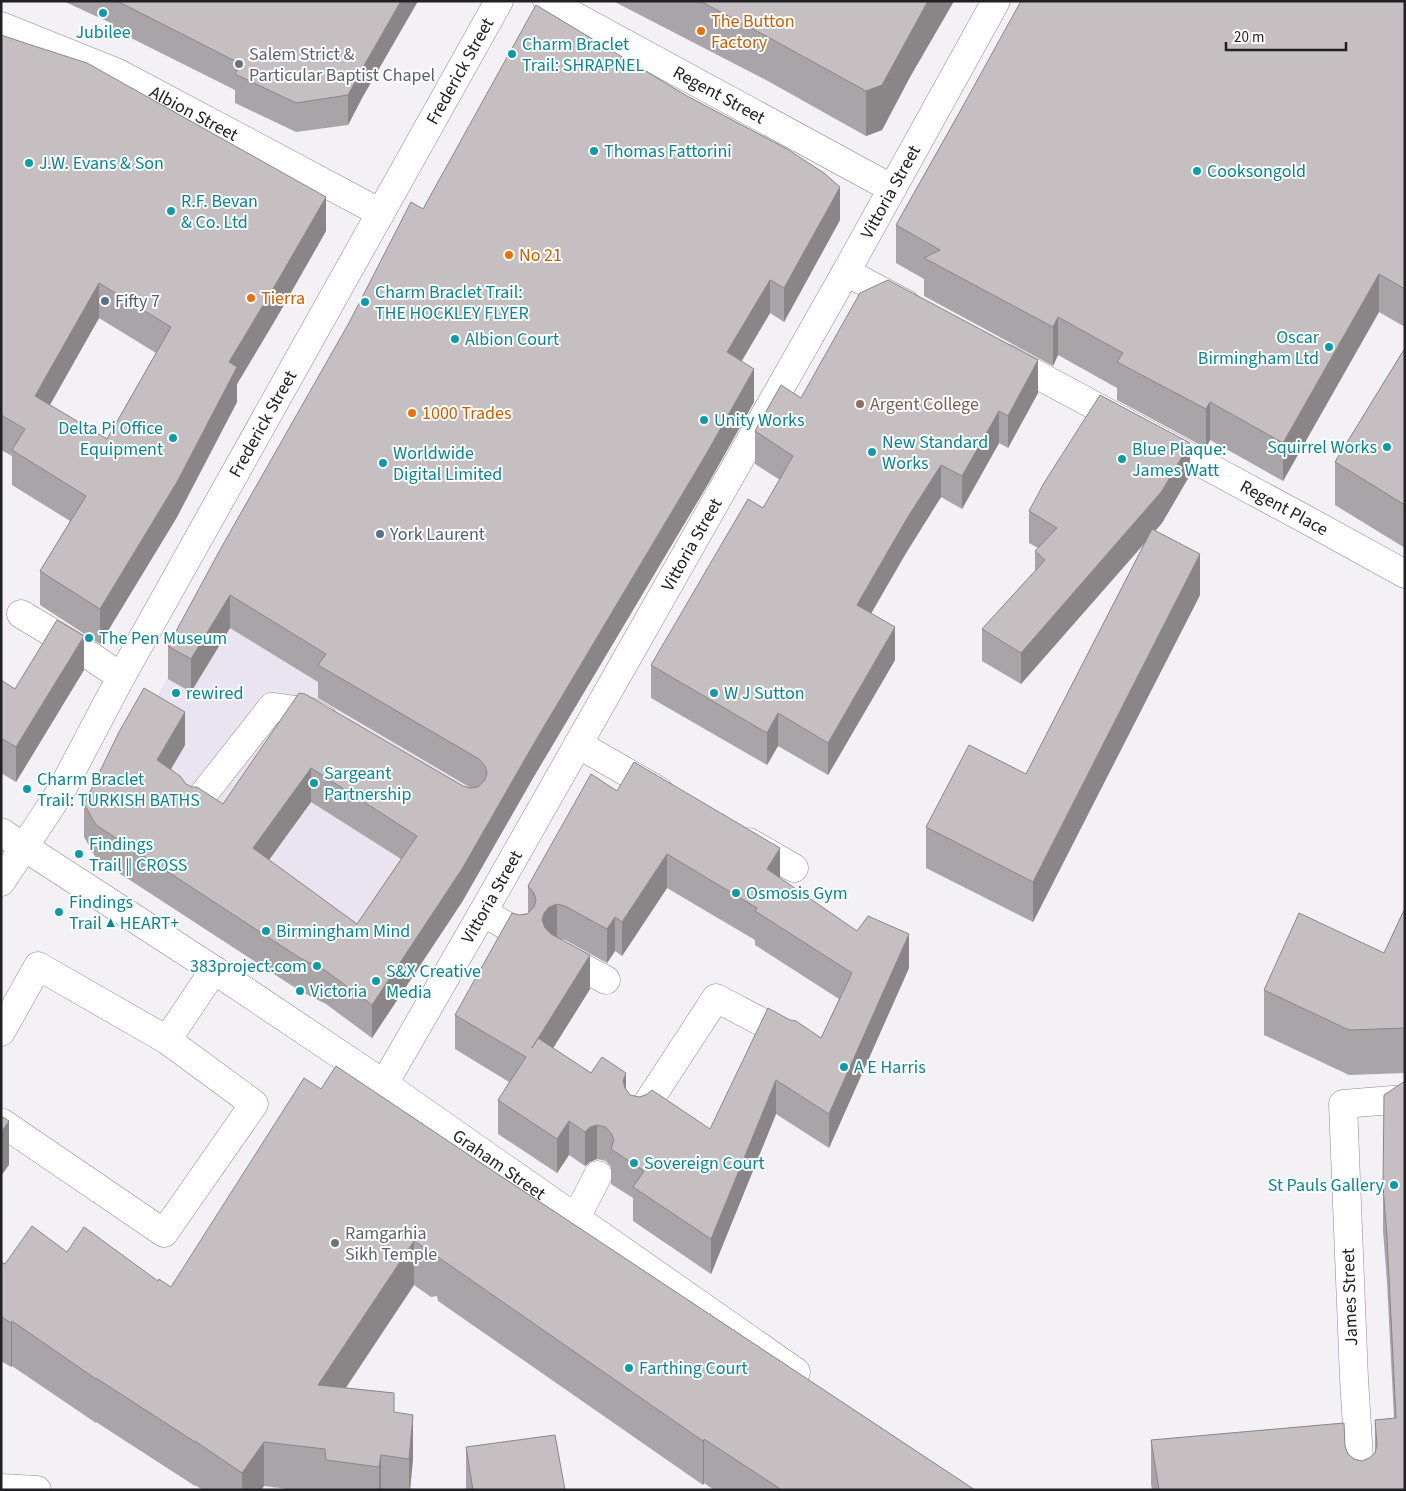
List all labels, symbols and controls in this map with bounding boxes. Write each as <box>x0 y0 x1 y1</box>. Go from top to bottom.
marker: Jubilee <box>97 7 109 19</box>
place label: The Button Factory <box>711 9 795 55</box>
street label: Frederick Street <box>420 13 500 129</box>
place label: Jubilee <box>75 20 131 45</box>
scale bar <box>1226 20 1346 52</box>
marker: The Button Factory <box>695 25 707 37</box>
text: 20 m <box>1234 27 1264 48</box>
place label: Charm Braclet Trail: SHRAPNEL <box>522 32 644 78</box>
place label: Salem Strict & Particular Baptist Chapel <box>249 42 435 88</box>
marker: Charm Braclet Trail: SHRAPNEL <box>506 48 518 60</box>
marker: Salem Strict & Particular Baptist Chapel <box>233 58 245 70</box>
street label: Regent Street <box>669 59 770 130</box>
street label: Albion Street <box>145 80 243 147</box>
place label: Thomas Fattorini <box>604 139 732 164</box>
street label: Vittoria Street <box>854 140 926 243</box>
marker: Thomas Fattorini <box>588 145 600 157</box>
place label: J.W. Evans & Son <box>39 151 164 176</box>
marker: J.W. Evans & Son <box>23 157 35 169</box>
place label: Cooksongold <box>1207 159 1306 184</box>
marker: Cooksongold <box>1191 165 1203 177</box>
place label: R.F. Bevan & Co. Ltd <box>181 189 258 235</box>
marker: R.F. Bevan & Co. Ltd <box>165 205 177 217</box>
place label: No 21 <box>519 243 562 268</box>
marker: No 21 <box>503 249 515 261</box>
place label: Charm Braclet Trail: THE HOCKLEY FLYER <box>375 280 529 326</box>
place label: Tierra <box>261 286 305 311</box>
place label: Fifty 7 <box>115 289 160 314</box>
marker: Tierra <box>245 292 257 304</box>
marker: Fifty 7 <box>99 295 111 307</box>
marker: Charm Braclet Trail: THE HOCKLEY FLYER <box>359 296 371 308</box>
place label: Oscar Birmingham Ltd <box>1198 325 1320 371</box>
place label: Albion Court <box>465 327 559 352</box>
marker: Albion Court <box>449 333 461 345</box>
marker: Oscar Birmingham Ltd <box>1323 341 1335 353</box>
street label: Frederick Street <box>223 366 303 482</box>
place label: Argent College <box>870 392 979 417</box>
marker: Argent College <box>854 398 866 410</box>
place label: 1000 Trades <box>422 401 512 426</box>
marker: 1000 Trades <box>406 407 418 419</box>
place label: Unity Works <box>714 408 805 433</box>
marker: Unity Works <box>698 414 710 426</box>
place label: Delta Pi Office Equipment <box>58 416 163 462</box>
place label: New Standard Works <box>882 430 988 476</box>
marker: Delta Pi Office Equipment <box>167 432 179 444</box>
place label: Squirrel Works <box>1267 435 1377 460</box>
place label: Blue Plaque: James Watt <box>1132 437 1227 483</box>
place label: Worldwide Digital Limited <box>393 441 502 487</box>
marker: Squirrel Works <box>1381 441 1393 453</box>
marker: New Standard Works <box>866 446 878 458</box>
marker: Blue Plaque: James Watt <box>1116 453 1128 465</box>
marker: Worldwide Digital Limited <box>377 457 389 469</box>
street label: Regent Place <box>1236 474 1333 542</box>
street label: Vittoria Street <box>655 493 728 596</box>
place label: York Laurent <box>389 522 485 547</box>
marker: York Laurent <box>374 528 386 540</box>
place label: The Pen Museum <box>99 626 227 651</box>
marker: The Pen Museum <box>83 632 95 644</box>
place label: rewired <box>186 681 243 706</box>
place label: W J Sutton <box>724 681 805 706</box>
marker: rewired <box>170 687 182 699</box>
marker: W J Sutton <box>708 687 720 699</box>
place label: Sargeant Partnership <box>324 761 412 807</box>
place label: Charm Braclet Trail: TURKISH BATHS <box>37 767 200 813</box>
marker: Sargeant Partnership <box>308 777 320 789</box>
marker: Charm Braclet Trail: TURKISH BATHS <box>21 783 33 795</box>
place label: Findings Trail ‖ CROSS <box>89 832 187 878</box>
street label: Vittoria Street <box>455 846 528 948</box>
marker: Findings Trail ‖ CROSS <box>73 848 85 860</box>
place label: Osmosis Gym <box>746 881 848 906</box>
marker: Osmosis Gym <box>730 887 742 899</box>
place label: Findings Trail ▲ HEART+ <box>69 890 179 936</box>
marker: Findings Trail ▲ HEART+ <box>53 906 65 918</box>
place label: Birmingham Mind <box>276 919 410 944</box>
marker: Birmingham Mind <box>260 925 272 937</box>
place label: 383project.com <box>190 954 307 979</box>
place label: S&X Creative Media <box>386 959 481 1005</box>
marker: 383project.com <box>311 960 323 972</box>
marker: S&X Creative Media <box>370 975 382 987</box>
place label: Victoria <box>310 979 367 1004</box>
marker: Victoria <box>294 985 306 997</box>
place label: A E Harris <box>854 1055 926 1080</box>
marker: A E Harris <box>838 1061 850 1073</box>
street label: Graham Street <box>448 1123 551 1206</box>
place label: Sovereign Court <box>644 1151 765 1176</box>
marker: Sovereign Court <box>628 1157 640 1169</box>
place label: St Pauls Gallery <box>1268 1173 1385 1198</box>
marker: St Pauls Gallery <box>1388 1179 1400 1191</box>
place label: Ramgarhia Sikh Temple <box>345 1221 437 1267</box>
marker: Ramgarhia Sikh Temple <box>329 1237 341 1249</box>
street label: James Street <box>1336 1248 1364 1346</box>
place label: Farthing Court <box>639 1356 748 1381</box>
marker: Farthing Court <box>623 1362 635 1374</box>

